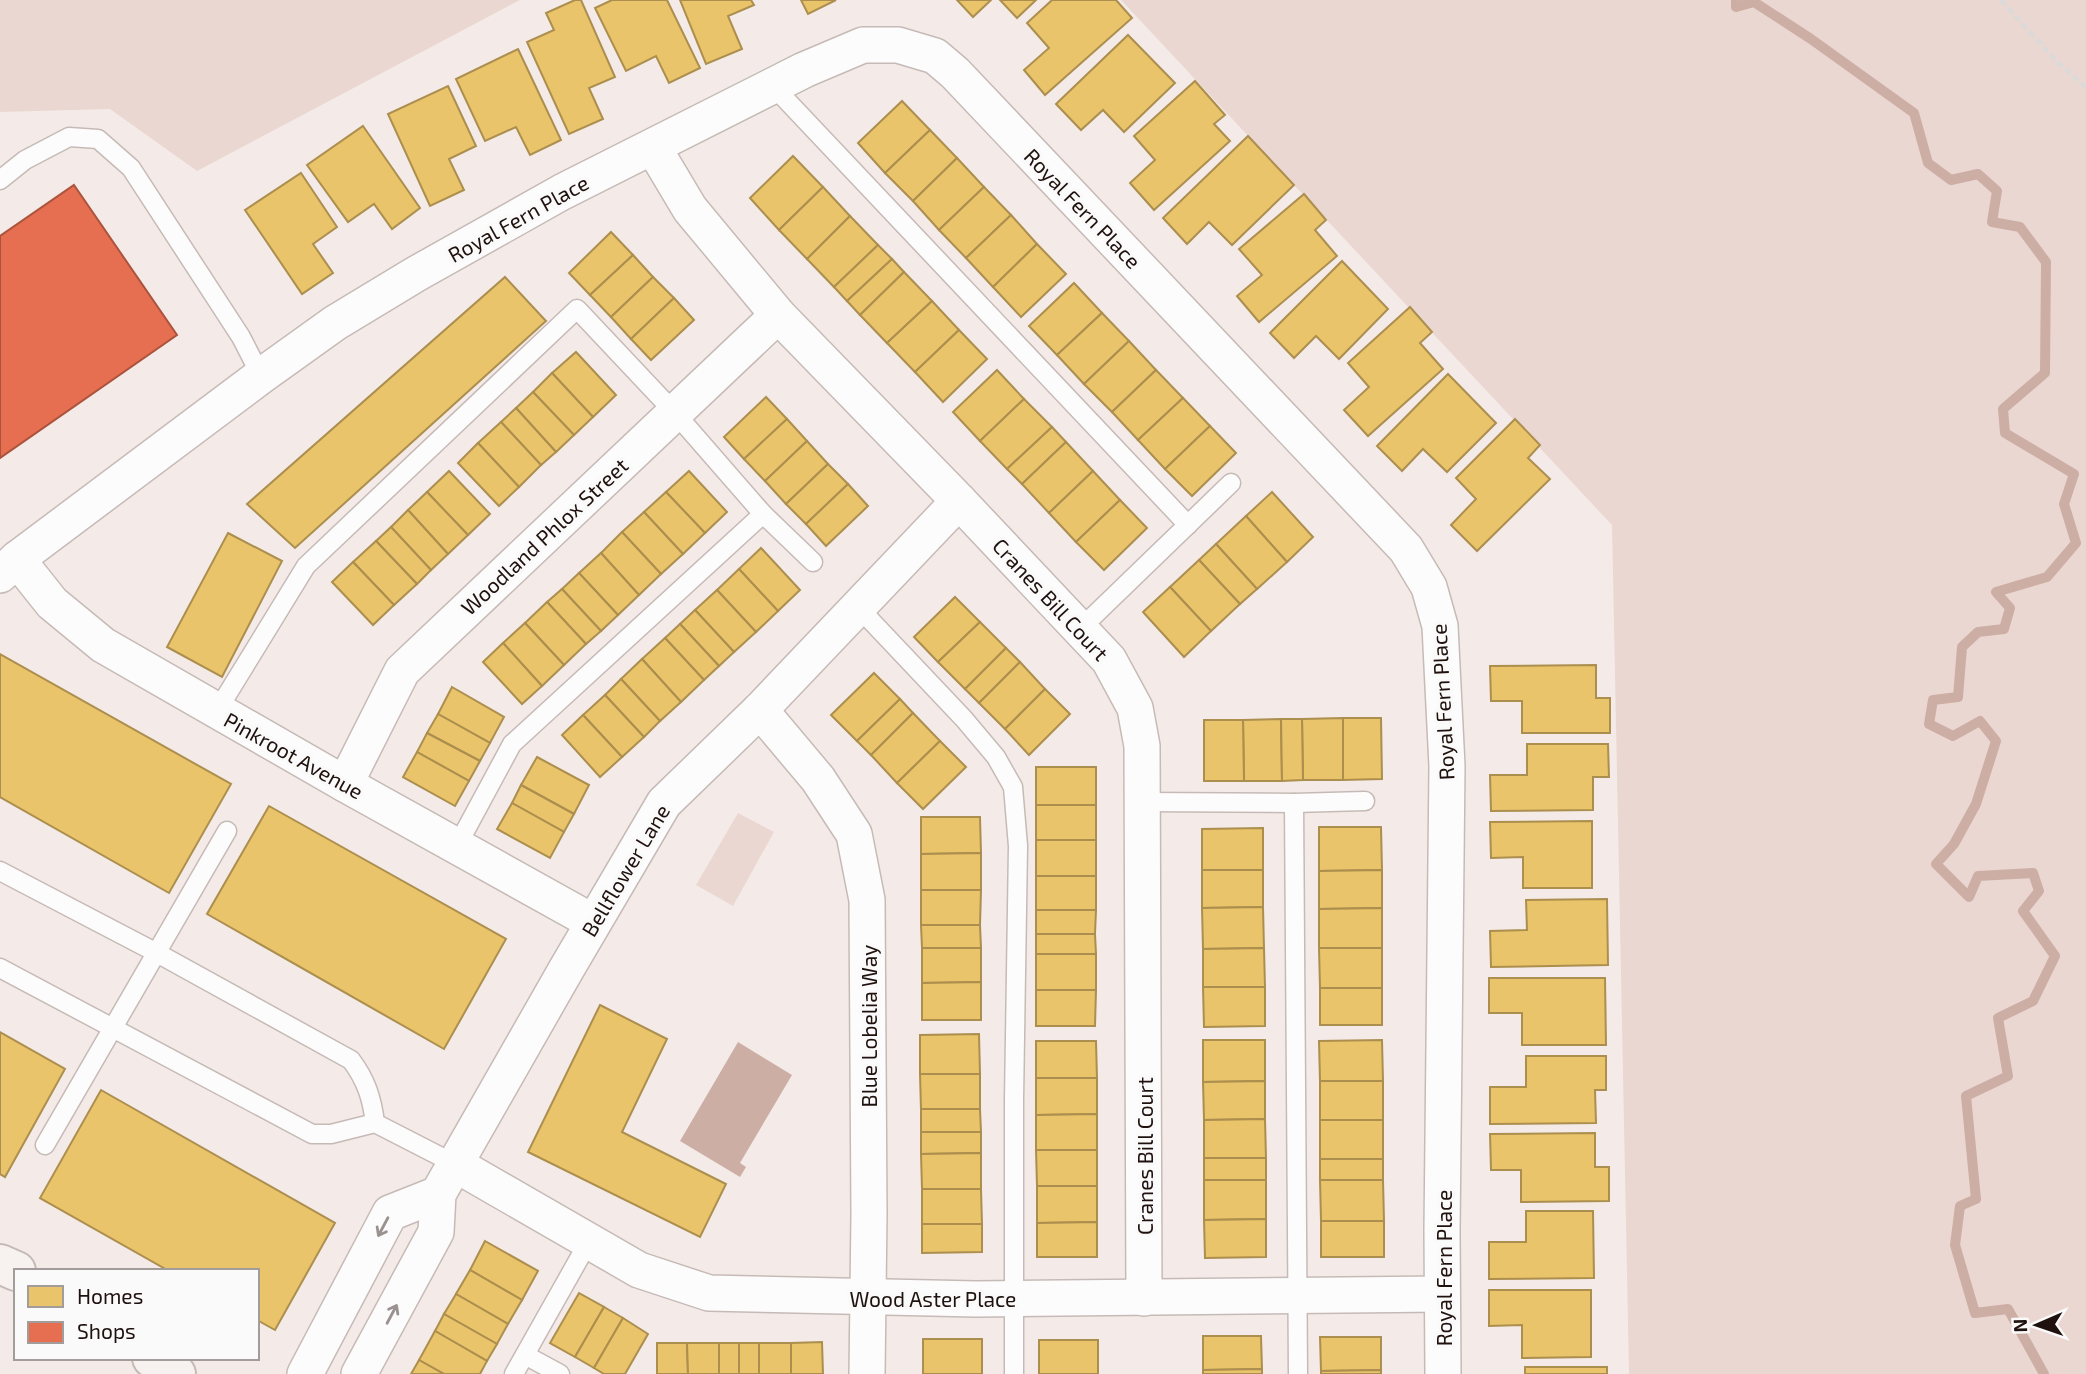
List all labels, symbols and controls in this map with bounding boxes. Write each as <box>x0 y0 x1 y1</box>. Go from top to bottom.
street label: Royal Fern Place <box>1020 143 1146 273</box>
street label: Royal Fern Place <box>443 169 593 267</box>
street label: Woodland Phlox Street <box>455 452 633 620</box>
street label: Cranes Bill Court <box>988 533 1114 665</box>
street label: Royal Fern Place <box>1425 623 1459 781</box>
street label: Pinkroot Avenue <box>220 706 368 804</box>
street label: Bellflower Lane <box>576 799 674 941</box>
street label: Blue Lobelia Way <box>856 945 881 1107</box>
street label: Cranes Bill Court <box>1132 1077 1157 1235</box>
street label: Royal Fern Place <box>1431 1190 1456 1346</box>
one-way arrow <box>375 1217 389 1237</box>
legend <box>14 1269 259 1360</box>
text: Homes <box>77 1283 143 1308</box>
street label: Wood Aster Place <box>850 1286 1016 1311</box>
north arrow <box>2002 1290 2072 1360</box>
one-way arrow <box>386 1304 399 1325</box>
text: Shops <box>77 1318 136 1343</box>
text: N <box>2008 1318 2031 1333</box>

